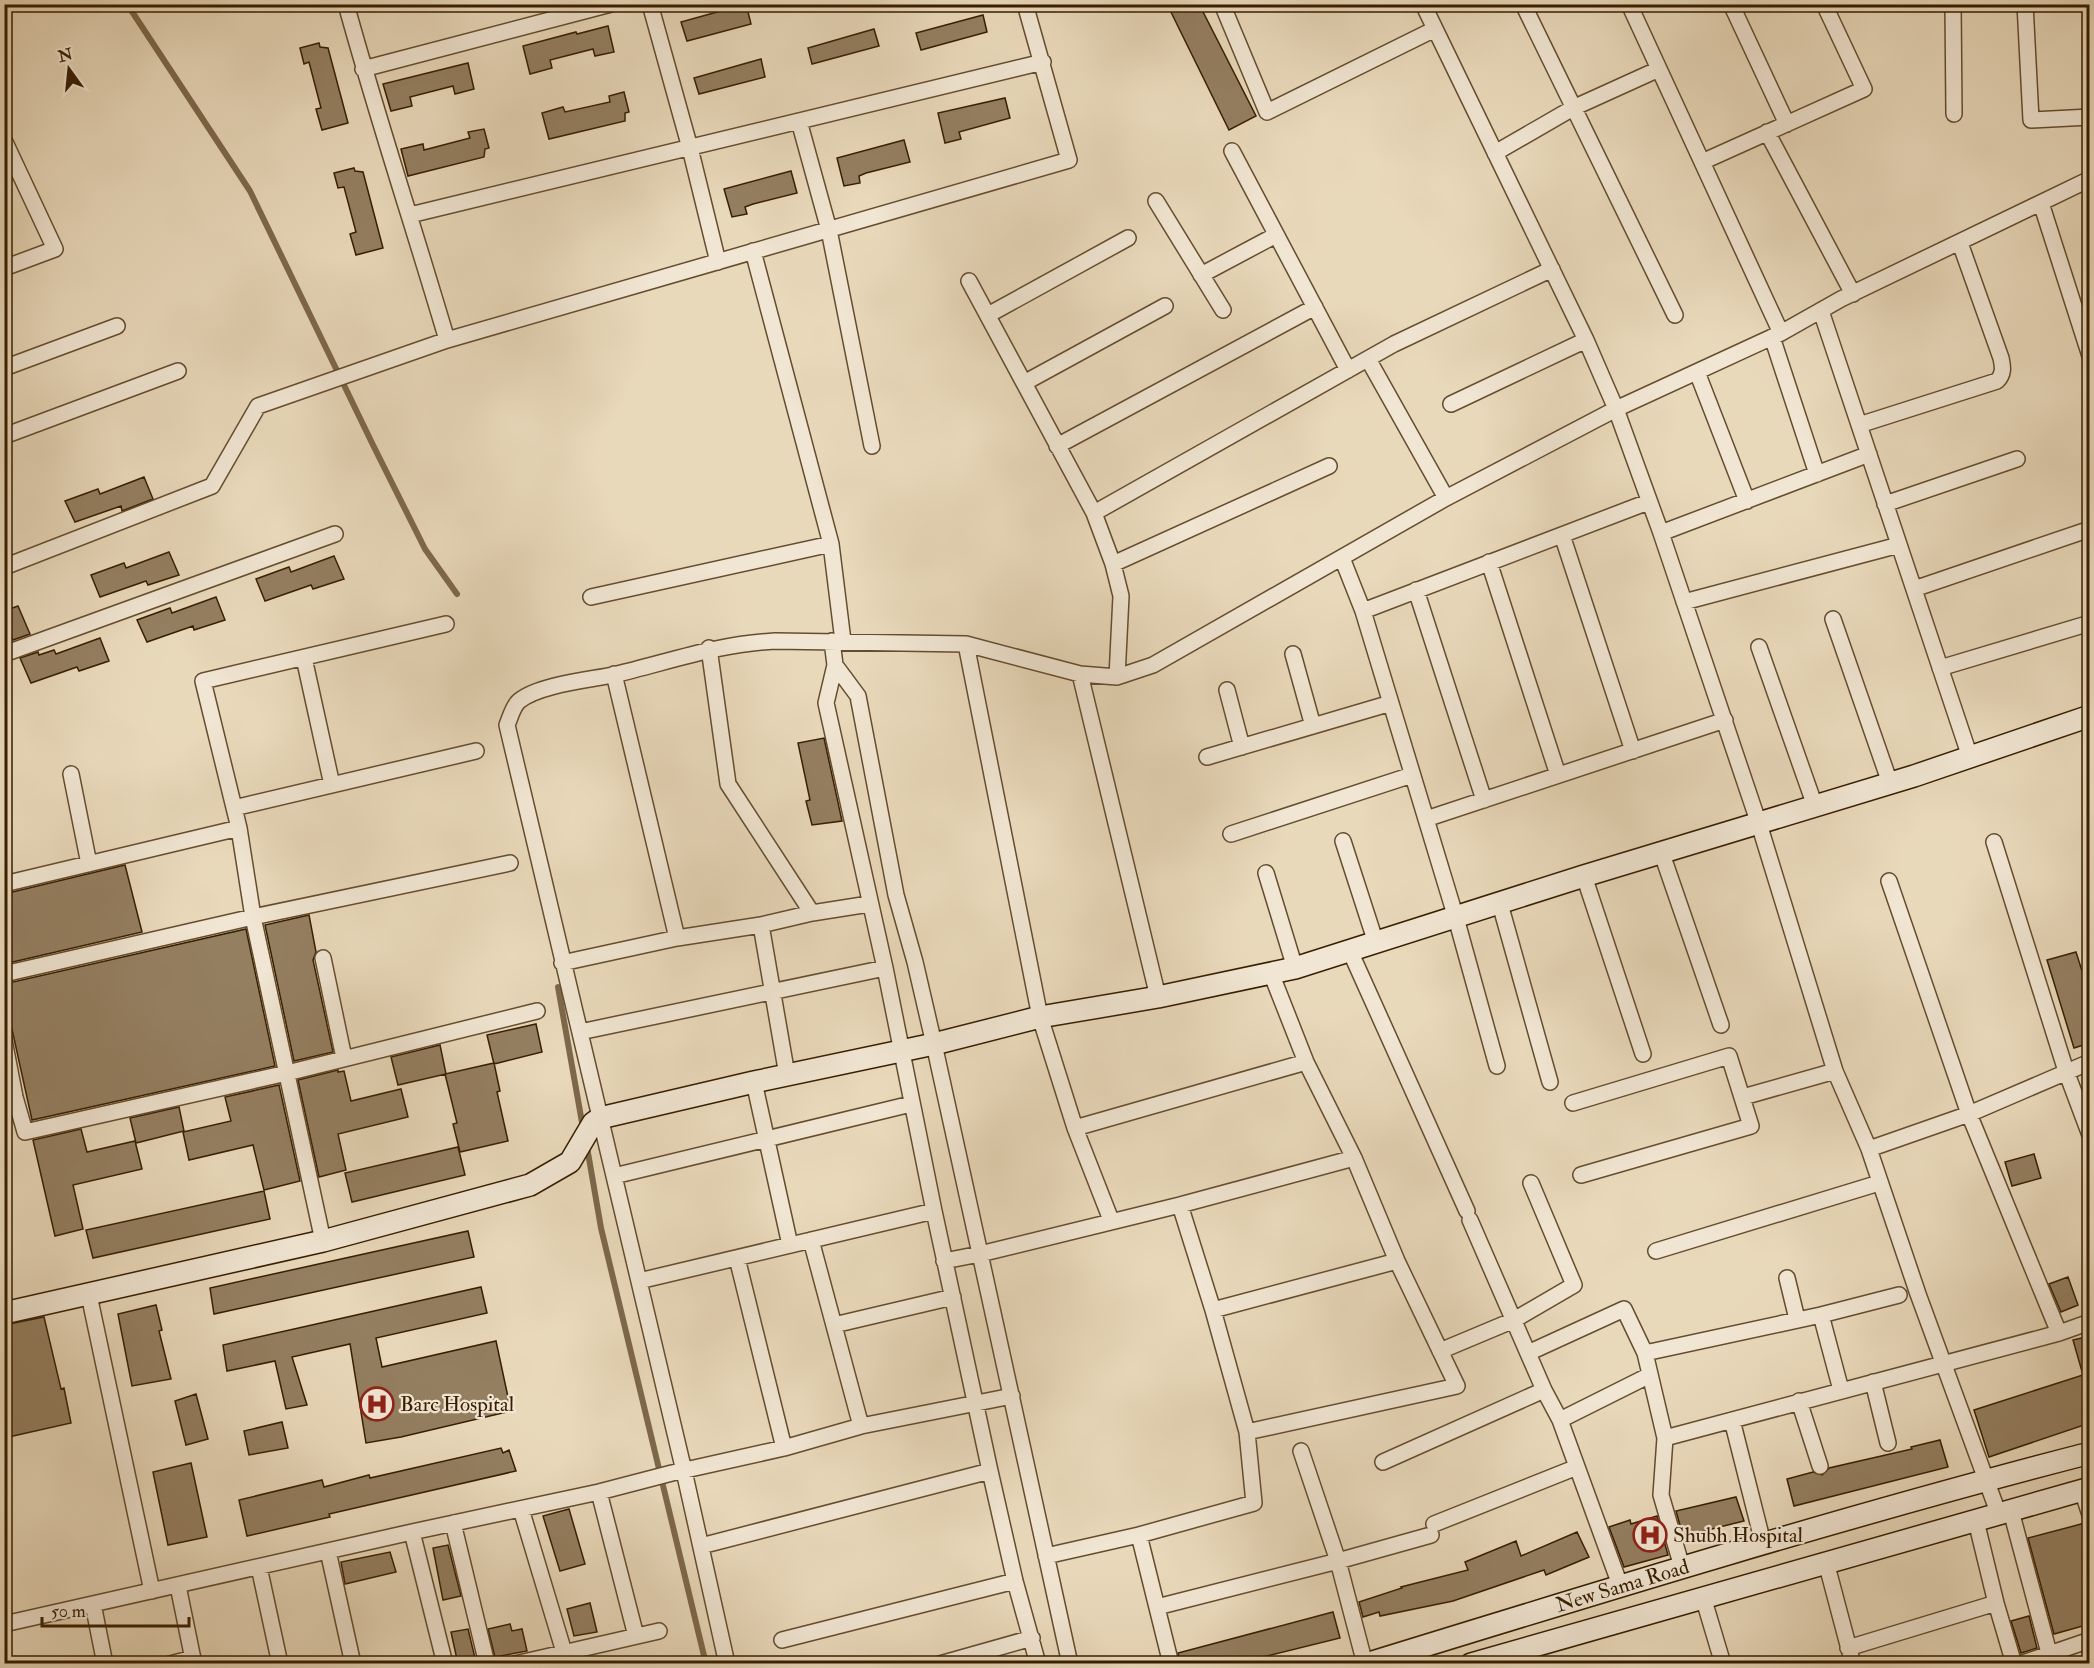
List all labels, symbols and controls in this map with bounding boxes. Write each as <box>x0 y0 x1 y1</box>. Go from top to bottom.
north arrow <box>39 39 99 99</box>
text: N <box>55 44 76 67</box>
hospital icon: Barc Hospital <box>359 1386 395 1422</box>
place label: Barc Hospital <box>400 1391 515 1418</box>
hospital icon: Shubh Hospital <box>1632 1517 1668 1553</box>
place label: Shubh Hospital <box>1673 1522 1804 1549</box>
street label: New Sama Road <box>1552 1553 1693 1619</box>
scale bar <box>42 1590 189 1628</box>
text: 50 m <box>51 1600 86 1623</box>

